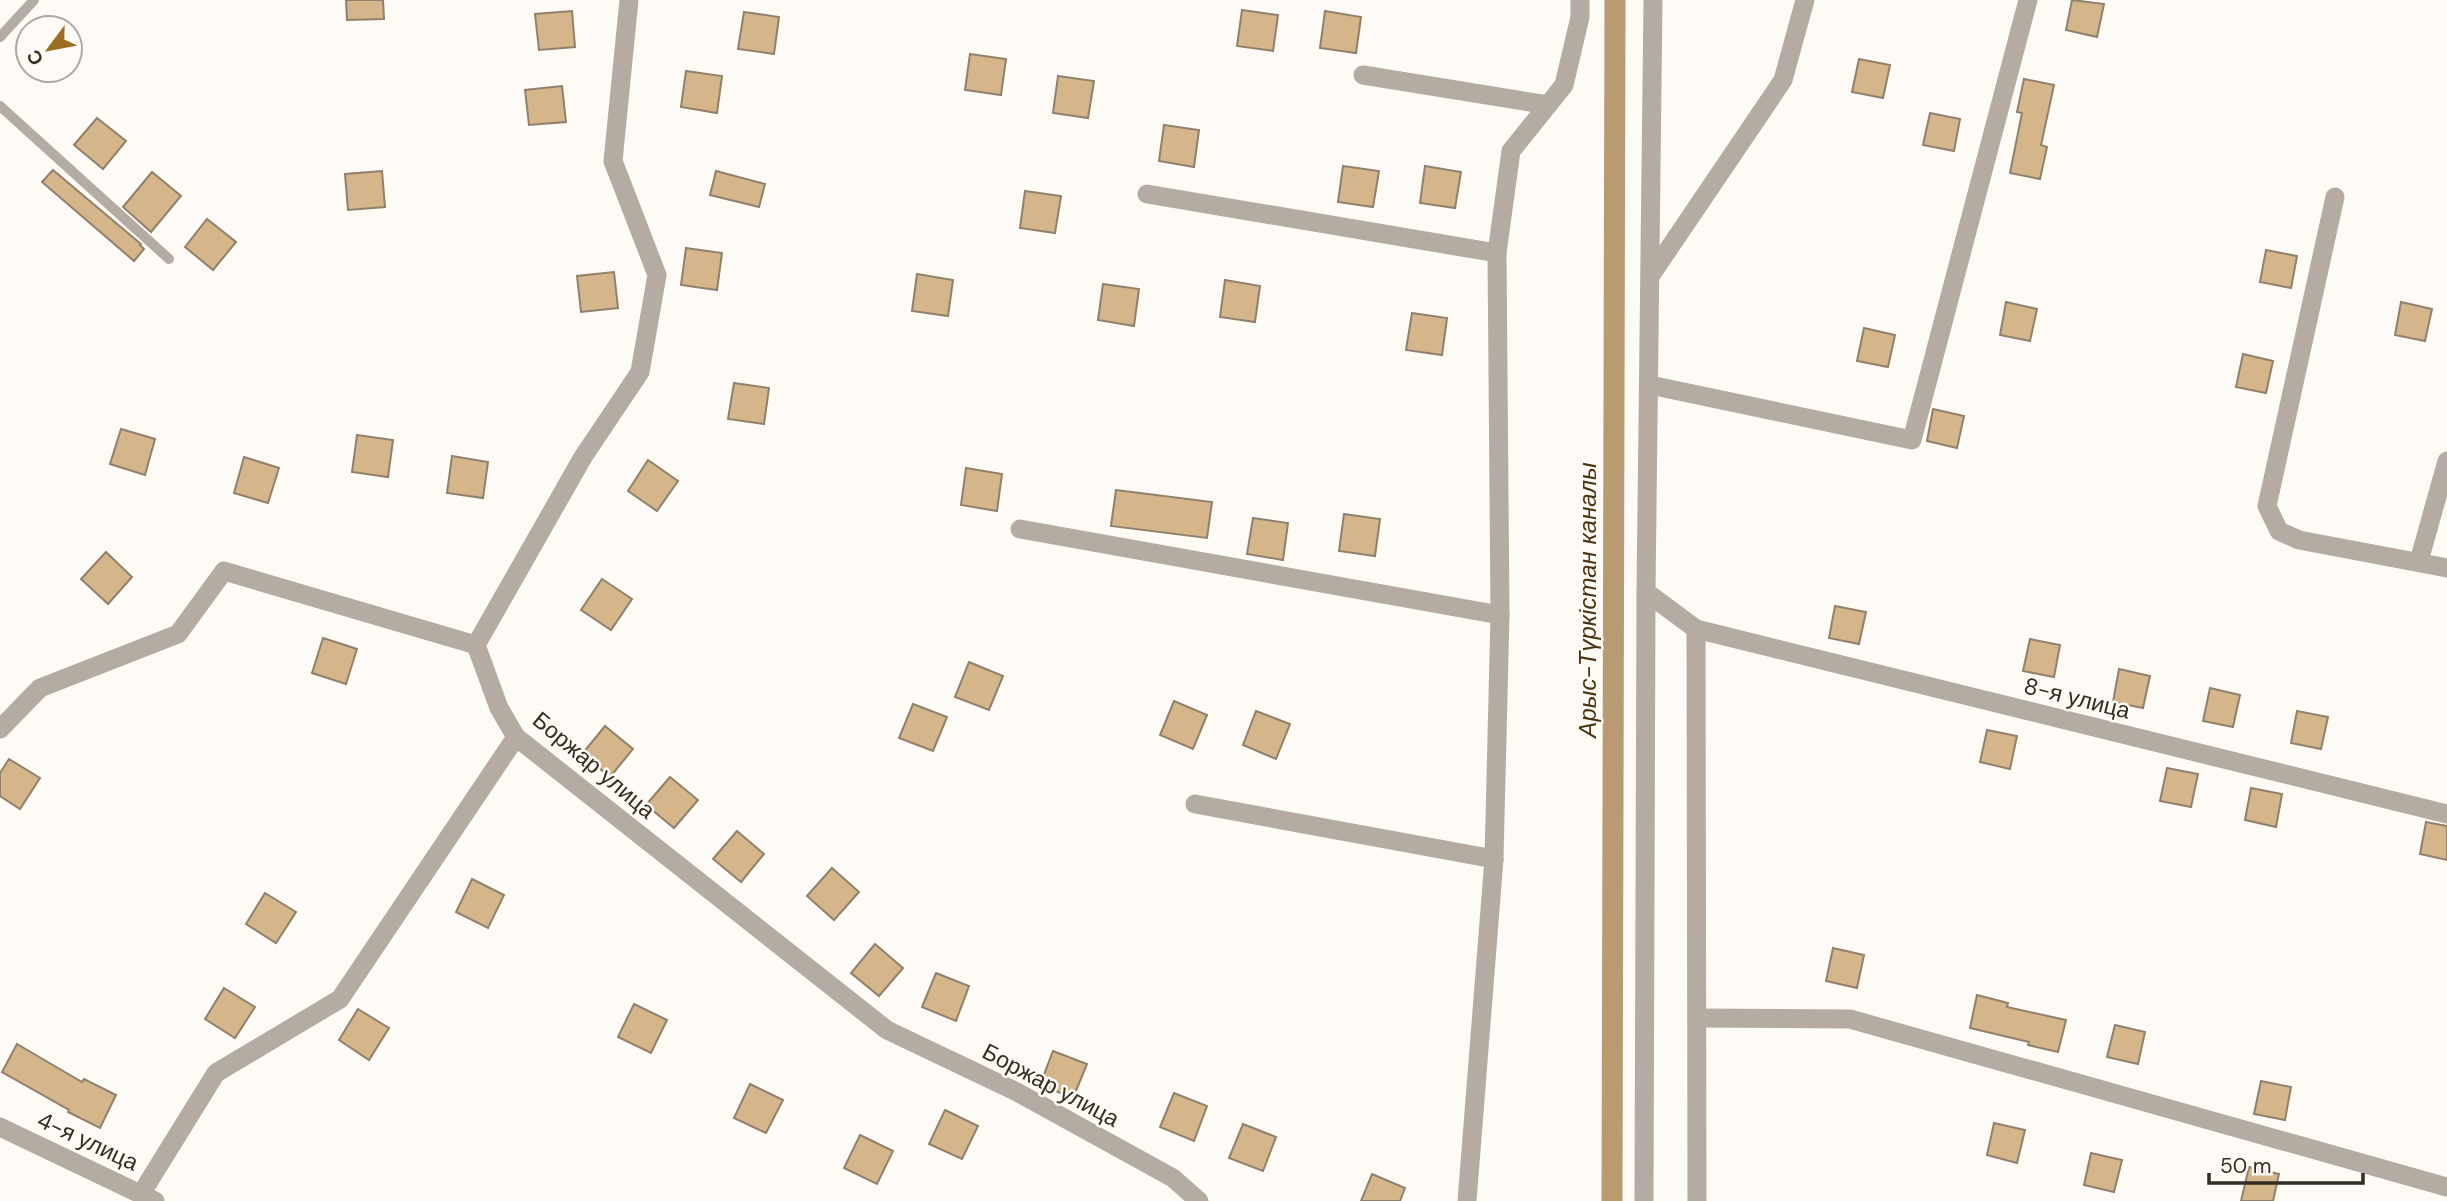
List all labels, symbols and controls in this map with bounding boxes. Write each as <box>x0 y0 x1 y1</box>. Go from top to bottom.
north arrow <box>14 14 84 84</box>
text: С <box>21 45 49 70</box>
water label: Арыс-Түркістан каналы <box>1572 462 1603 740</box>
street label: 8-я улица <box>2021 670 2133 726</box>
street label: Боржар улица <box>527 705 662 825</box>
street label: Боржар улица <box>977 1036 1125 1134</box>
street label: 4-я улица <box>33 1105 144 1178</box>
scale bar <box>2209 1142 2363 1186</box>
text: 50 m <box>2220 1152 2271 1180</box>

